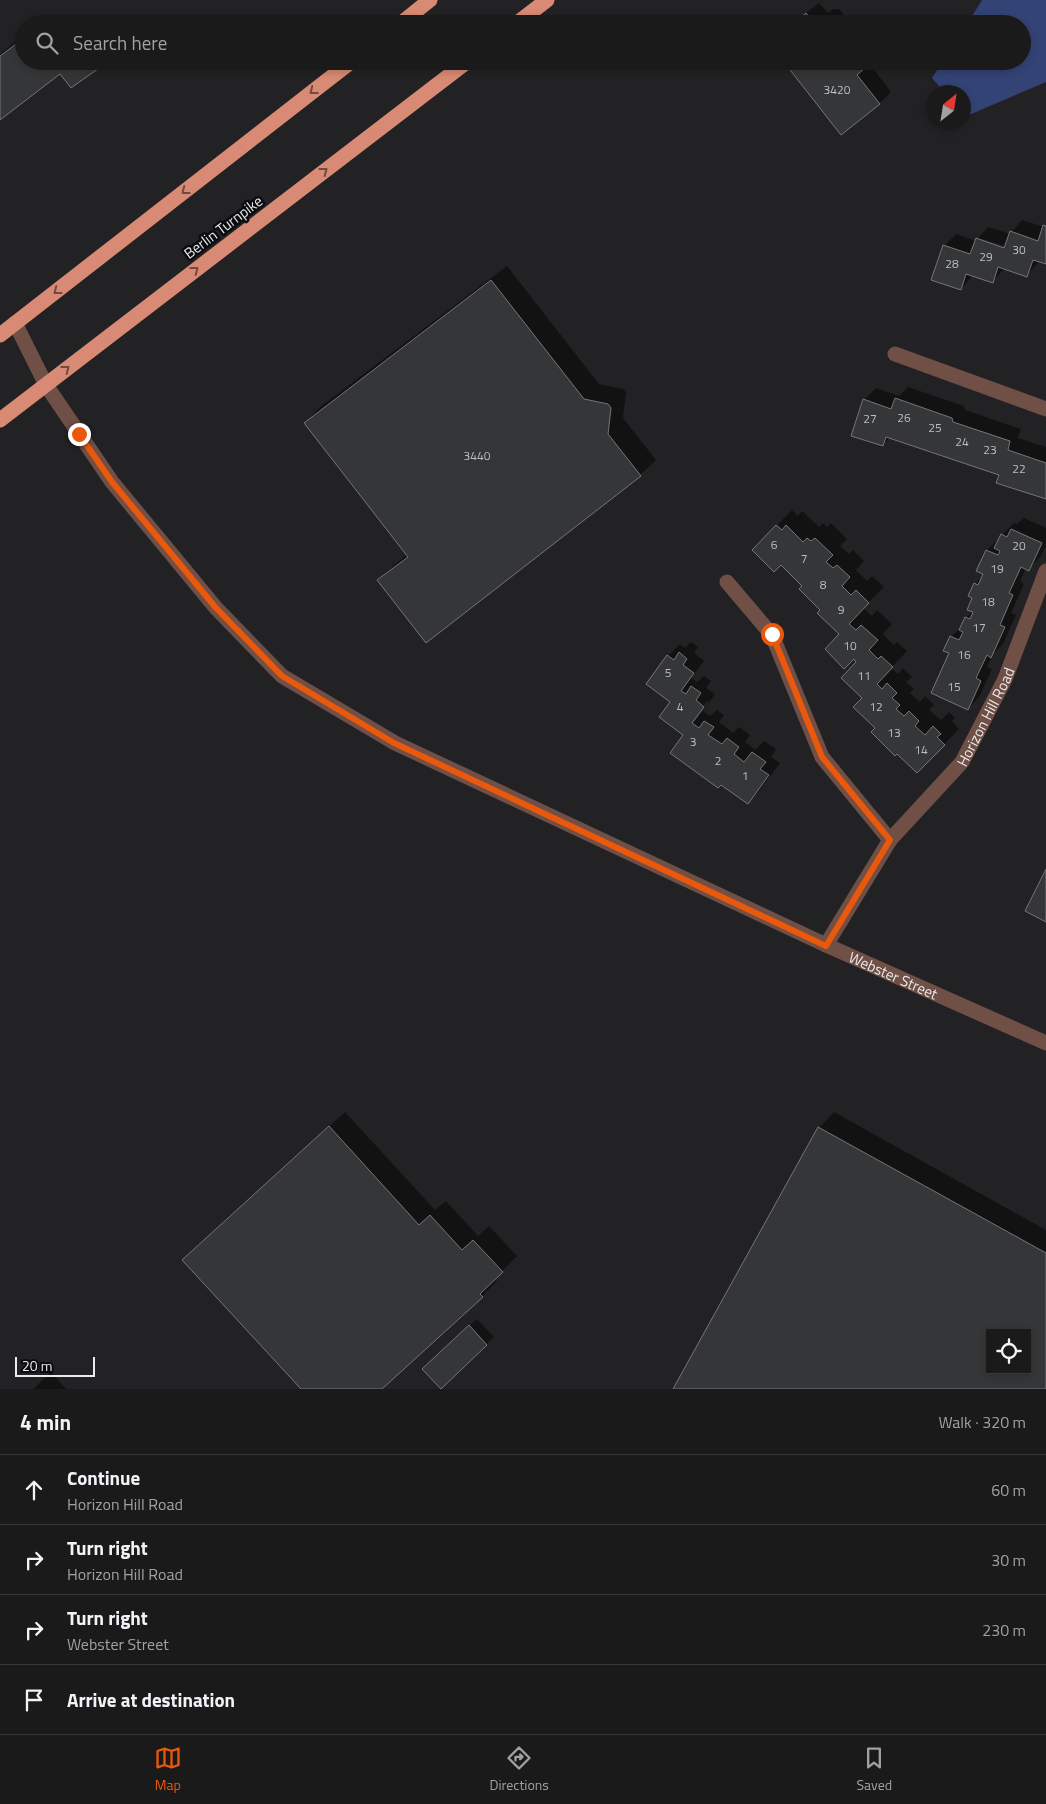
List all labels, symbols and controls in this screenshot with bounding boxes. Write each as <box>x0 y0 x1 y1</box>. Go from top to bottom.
search box <box>15 15 1031 70</box>
text: Search here <box>73 28 167 57</box>
icon: search <box>33 29 61 57</box>
house number: 3420 <box>824 80 851 99</box>
north arrow <box>926 85 971 130</box>
one-way arrow <box>310 86 319 94</box>
one-way arrow <box>318 168 328 177</box>
one-way arrow <box>181 185 191 194</box>
street label: Berlin Turnpike <box>179 190 267 264</box>
house number: 30 <box>1012 240 1026 259</box>
house number: 29 <box>979 247 993 266</box>
house number: 28 <box>945 254 959 273</box>
one-way arrow <box>189 267 199 276</box>
one-way arrow <box>54 285 63 293</box>
one-way arrow <box>60 366 70 375</box>
house number: 26 <box>897 408 911 427</box>
house number: 27 <box>863 409 877 428</box>
house number: 25 <box>928 418 942 437</box>
route end <box>68 423 91 446</box>
house number: 24 <box>955 432 969 451</box>
house number: 23 <box>983 440 997 459</box>
house number: 3440 <box>464 446 491 465</box>
house number: 22 <box>1012 459 1026 478</box>
house number: 6 <box>771 535 778 554</box>
house number: 20 <box>1012 536 1026 555</box>
house number: 7 <box>801 549 807 568</box>
house number: 19 <box>990 559 1004 578</box>
house number: 8 <box>820 575 827 594</box>
house number: 18 <box>981 592 995 611</box>
house number: 9 <box>838 600 845 619</box>
house number: 17 <box>972 618 986 637</box>
route start <box>761 623 784 646</box>
house number: 10 <box>843 636 857 655</box>
house number: 16 <box>957 645 971 664</box>
house number: 5 <box>665 663 672 682</box>
street label: Horizon Hill Road <box>950 664 1020 770</box>
house number: 11 <box>857 666 871 685</box>
house number: 15 <box>947 677 961 696</box>
house number: 4 <box>677 697 684 716</box>
house number: 12 <box>869 697 883 716</box>
house number: 13 <box>887 723 901 742</box>
house number: 3 <box>690 732 696 751</box>
house number: 14 <box>914 740 928 759</box>
house number: 2 <box>715 751 721 770</box>
house number: 1 <box>742 766 748 785</box>
street label: Webster Street <box>845 945 942 1005</box>
map controls <box>986 1329 1031 1374</box>
button: locate <box>986 1329 1031 1374</box>
scale bar <box>15 1354 95 1377</box>
text: 20 m <box>22 1355 52 1376</box>
text: 4 min <box>20 1406 71 1438</box>
text: Walk · 320 m <box>938 1410 1026 1434</box>
text: Continue <box>67 1463 140 1492</box>
icon: ahead <box>20 1476 48 1504</box>
text: 60 m <box>991 1478 1026 1502</box>
text: Horizon Hill Road <box>67 1492 183 1516</box>
text: Turn right <box>67 1533 148 1562</box>
icon: right <box>20 1546 48 1574</box>
text: 30 m <box>991 1548 1026 1572</box>
text: Horizon Hill Road <box>67 1562 183 1586</box>
text: Turn right <box>67 1603 148 1632</box>
icon: right <box>20 1616 48 1644</box>
text: 230 m <box>982 1618 1026 1642</box>
text: Webster Street <box>67 1632 169 1656</box>
text: Arrive at destination <box>67 1685 235 1714</box>
icon: arrive <box>20 1686 48 1714</box>
tab: Map <box>154 1744 182 1795</box>
tab: Directions <box>489 1744 549 1795</box>
tab: Saved <box>857 1744 892 1795</box>

